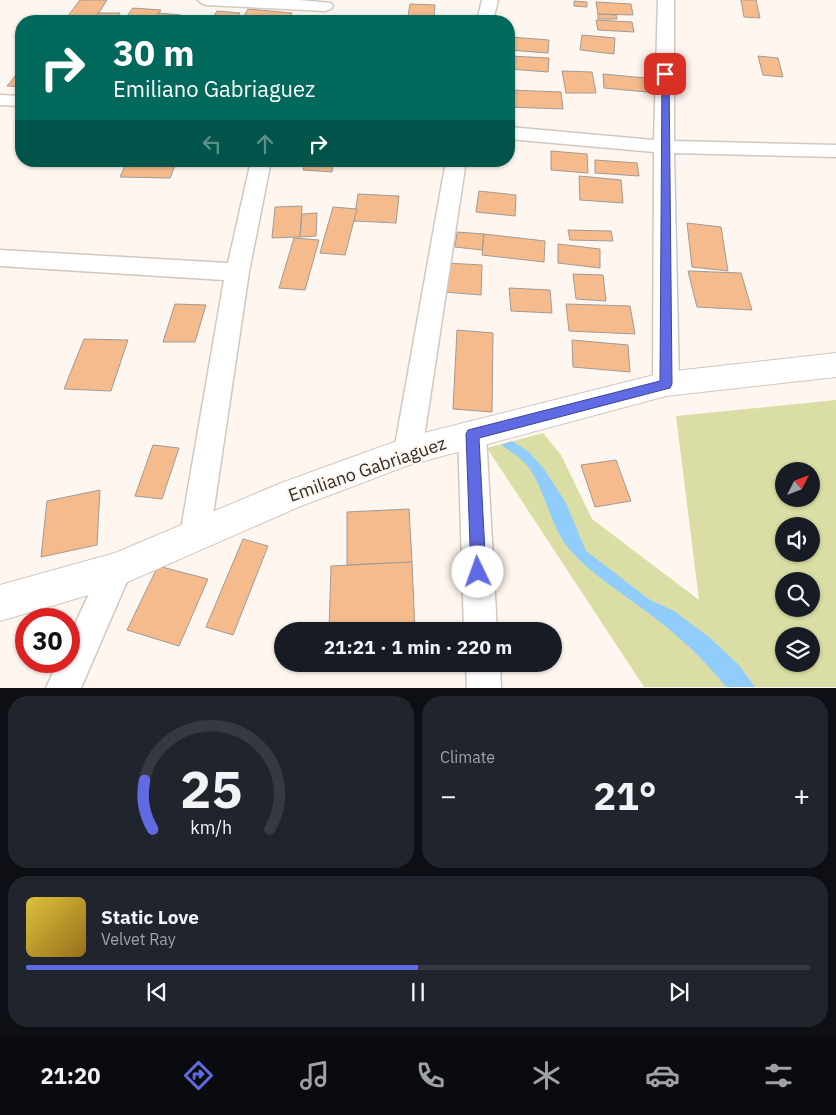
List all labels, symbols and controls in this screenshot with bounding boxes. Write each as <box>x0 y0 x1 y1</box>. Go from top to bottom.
text: 30 m <box>113 30 195 76</box>
icon: right <box>30 35 95 100</box>
pin <box>644 53 686 95</box>
icon: arrive <box>651 60 679 88</box>
text: Emiliano Gabriaguez <box>113 74 315 103</box>
icon: left <box>198 130 226 158</box>
icon: ahead <box>251 130 279 158</box>
icon: right <box>304 130 332 158</box>
street label: Emiliano Gabriaguez <box>285 431 449 507</box>
north arrow <box>775 462 820 508</box>
map controls <box>775 462 820 672</box>
button: sound <box>775 517 820 562</box>
position arrow <box>451 545 503 597</box>
button: search <box>775 572 820 617</box>
speed limit sign: 30 <box>15 608 80 673</box>
button: layers <box>775 627 820 672</box>
text: 21:21 · 1 min · 220 m <box>324 635 512 659</box>
text: Climate <box>440 747 495 767</box>
text: 25 <box>180 755 242 822</box>
text: 21° <box>593 771 657 820</box>
text: − <box>440 777 457 814</box>
text: + <box>793 777 810 814</box>
text: km/h <box>190 816 232 839</box>
text: Static Love <box>101 905 199 929</box>
text: Velvet Ray <box>101 929 176 949</box>
icon: previous <box>143 978 171 1006</box>
icon: pause <box>404 978 432 1006</box>
icon: next <box>665 978 693 1006</box>
icon: directions <box>181 1058 216 1093</box>
icon: music <box>297 1058 332 1093</box>
icon: phone <box>413 1058 448 1093</box>
icon: climate <box>529 1058 564 1093</box>
icon: car <box>645 1058 680 1093</box>
icon: filters <box>761 1058 796 1093</box>
text: 21:20 <box>40 1061 100 1090</box>

